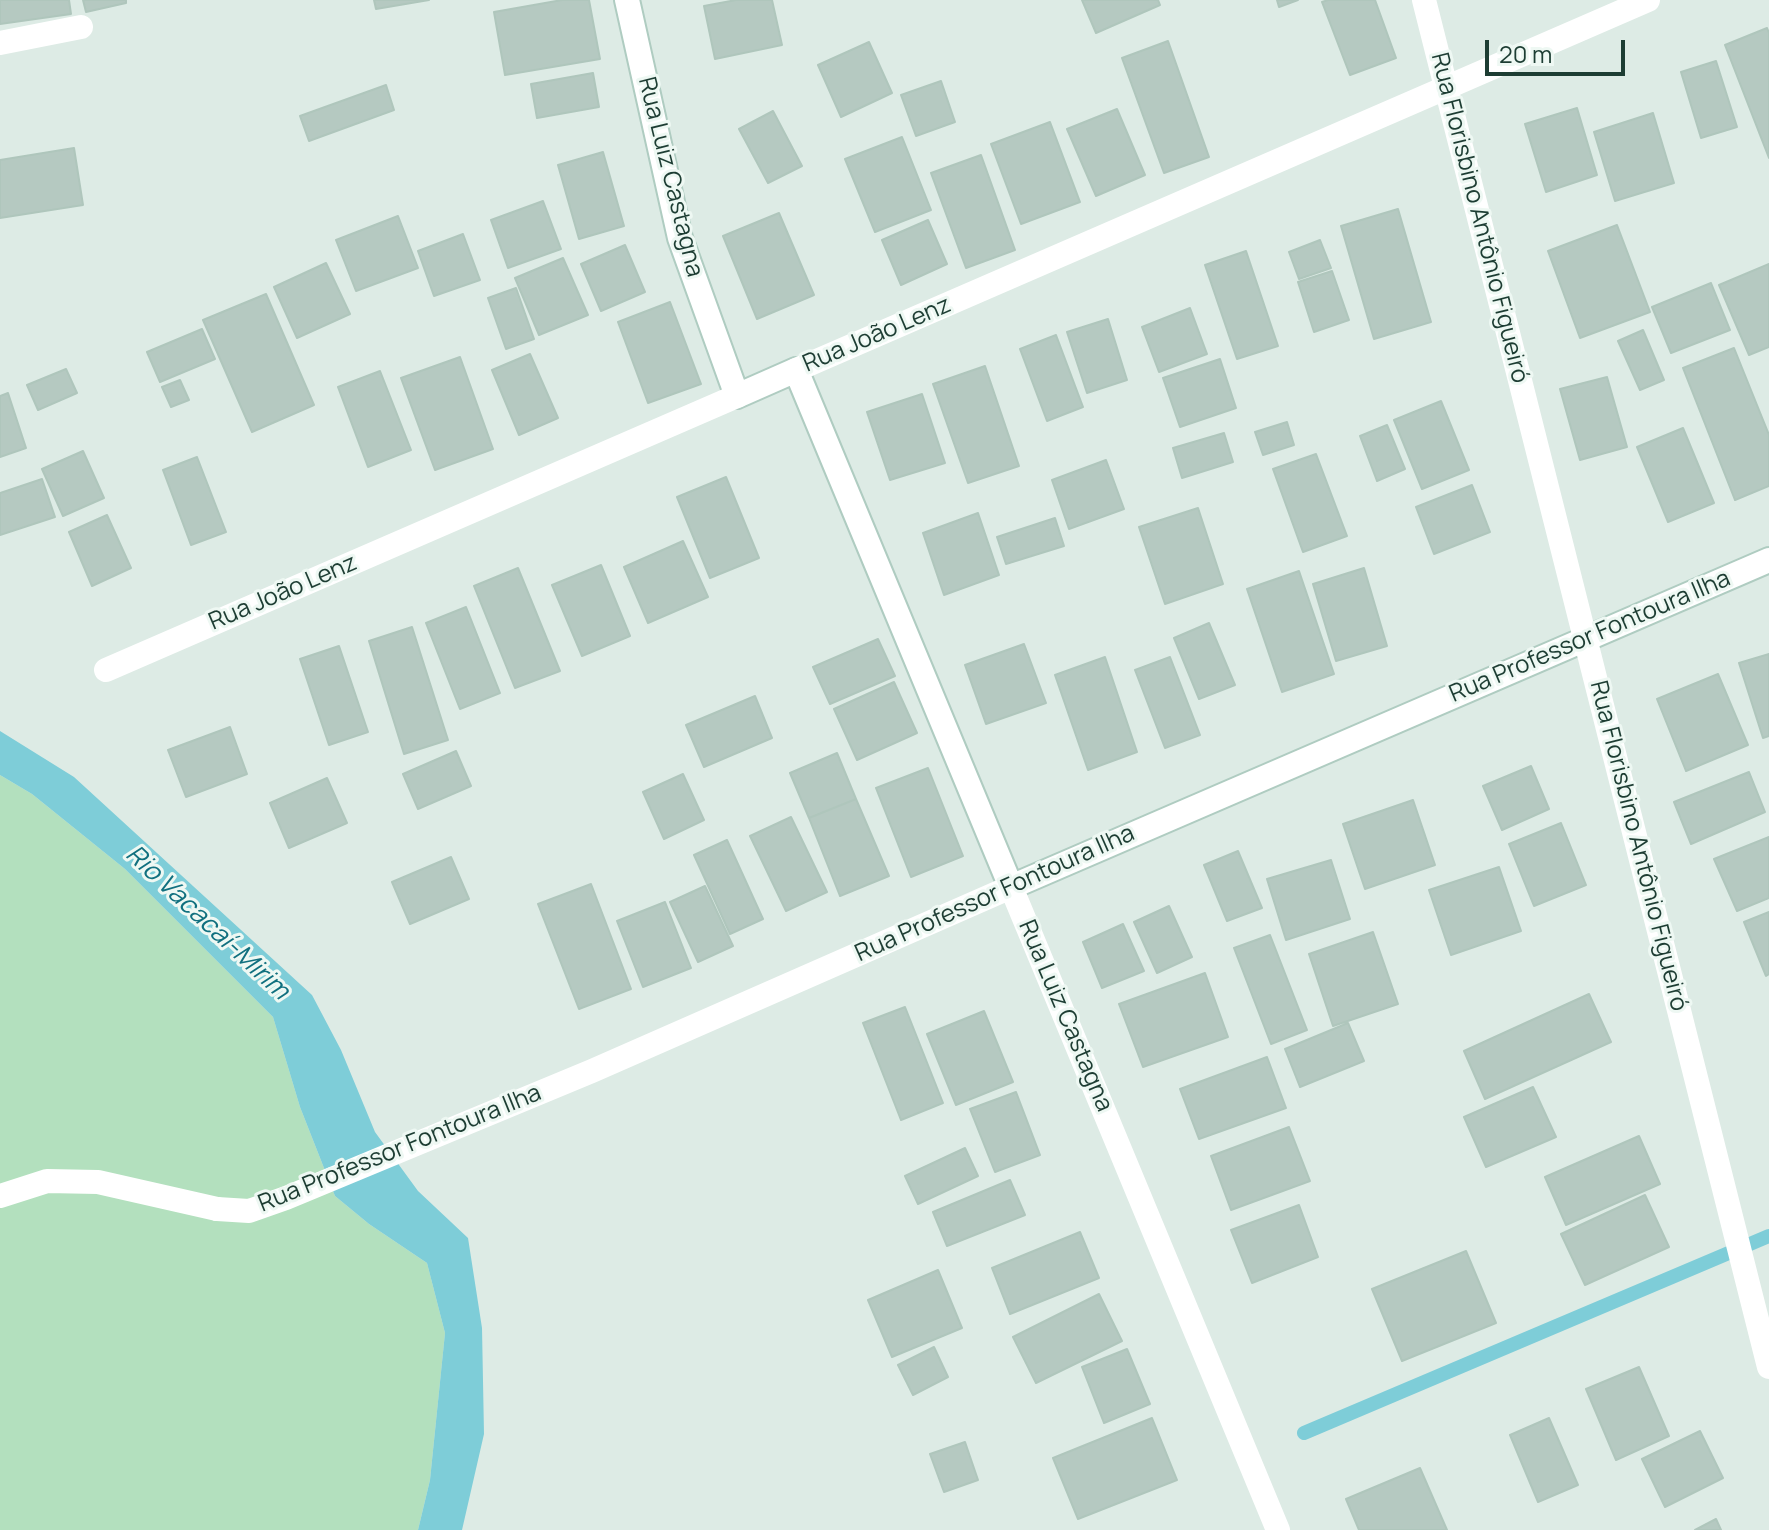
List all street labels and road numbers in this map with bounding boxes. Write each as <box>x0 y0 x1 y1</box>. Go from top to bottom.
street label: Rua Florisbino Antônio Figueiró <box>1424 50 1534 386</box>
street label: Rua Luiz Castagna <box>631 74 709 280</box>
street label: Rua João Lenz <box>799 291 955 379</box>
street label: Rua João Lenz <box>205 549 361 637</box>
street label: Rua Professor Fontoura Ilha <box>1445 565 1735 709</box>
street label: Rua Florisbino Antônio Figueiró <box>1583 678 1693 1014</box>
street label: Rua Professor Fontoura Ilha <box>851 819 1139 969</box>
street label: Rua Luiz Castagna <box>1012 916 1118 1116</box>
street label: Rua Professor Fontoura Ilha <box>254 1079 546 1219</box>

